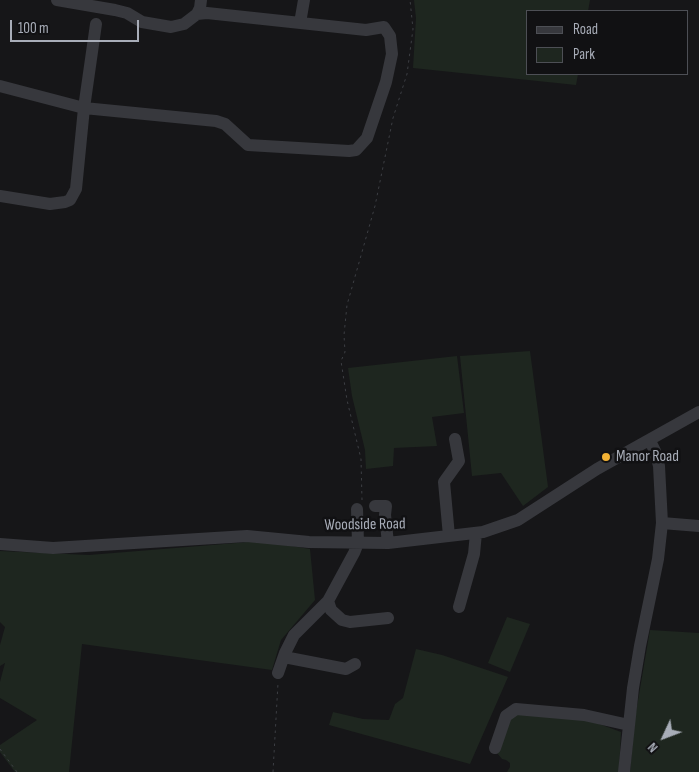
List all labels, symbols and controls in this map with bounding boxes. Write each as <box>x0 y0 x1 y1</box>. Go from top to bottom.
scale bar <box>12 10 141 42</box>
legend <box>526 10 689 75</box>
text: 100 m <box>18 19 49 38</box>
text: Road <box>573 20 598 39</box>
text: Park <box>573 45 595 64</box>
place label: Manor Road <box>616 447 679 467</box>
marker: Manor Road <box>600 451 612 463</box>
street label: Woodside Road <box>324 515 406 535</box>
north arrow <box>639 712 689 762</box>
text: N <box>644 739 661 756</box>

